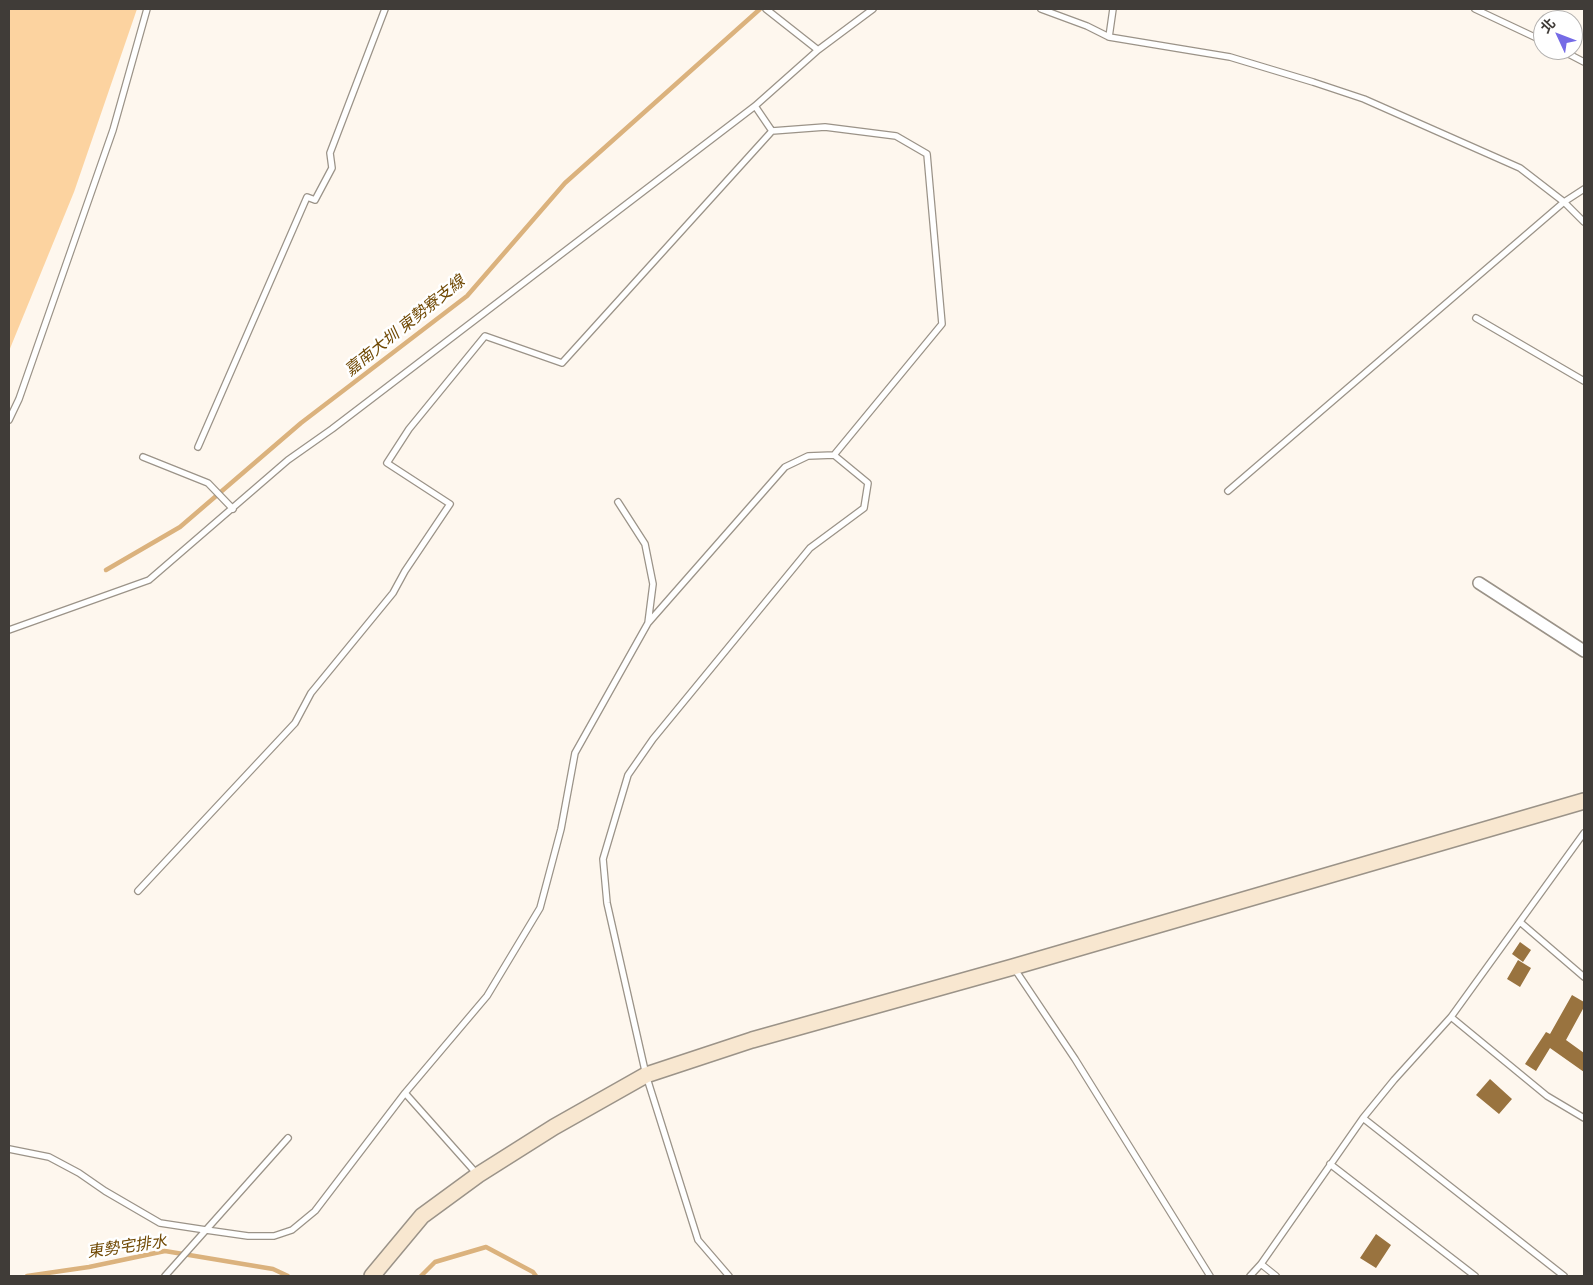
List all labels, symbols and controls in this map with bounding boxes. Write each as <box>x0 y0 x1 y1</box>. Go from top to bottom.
north arrow <box>1533 10 1583 60</box>
text: 北 <box>1536 14 1559 37</box>
water label: 嘉南大圳 東勢寮支線 <box>341 272 469 380</box>
water label: 東勢宅排水 <box>86 1232 168 1262</box>

